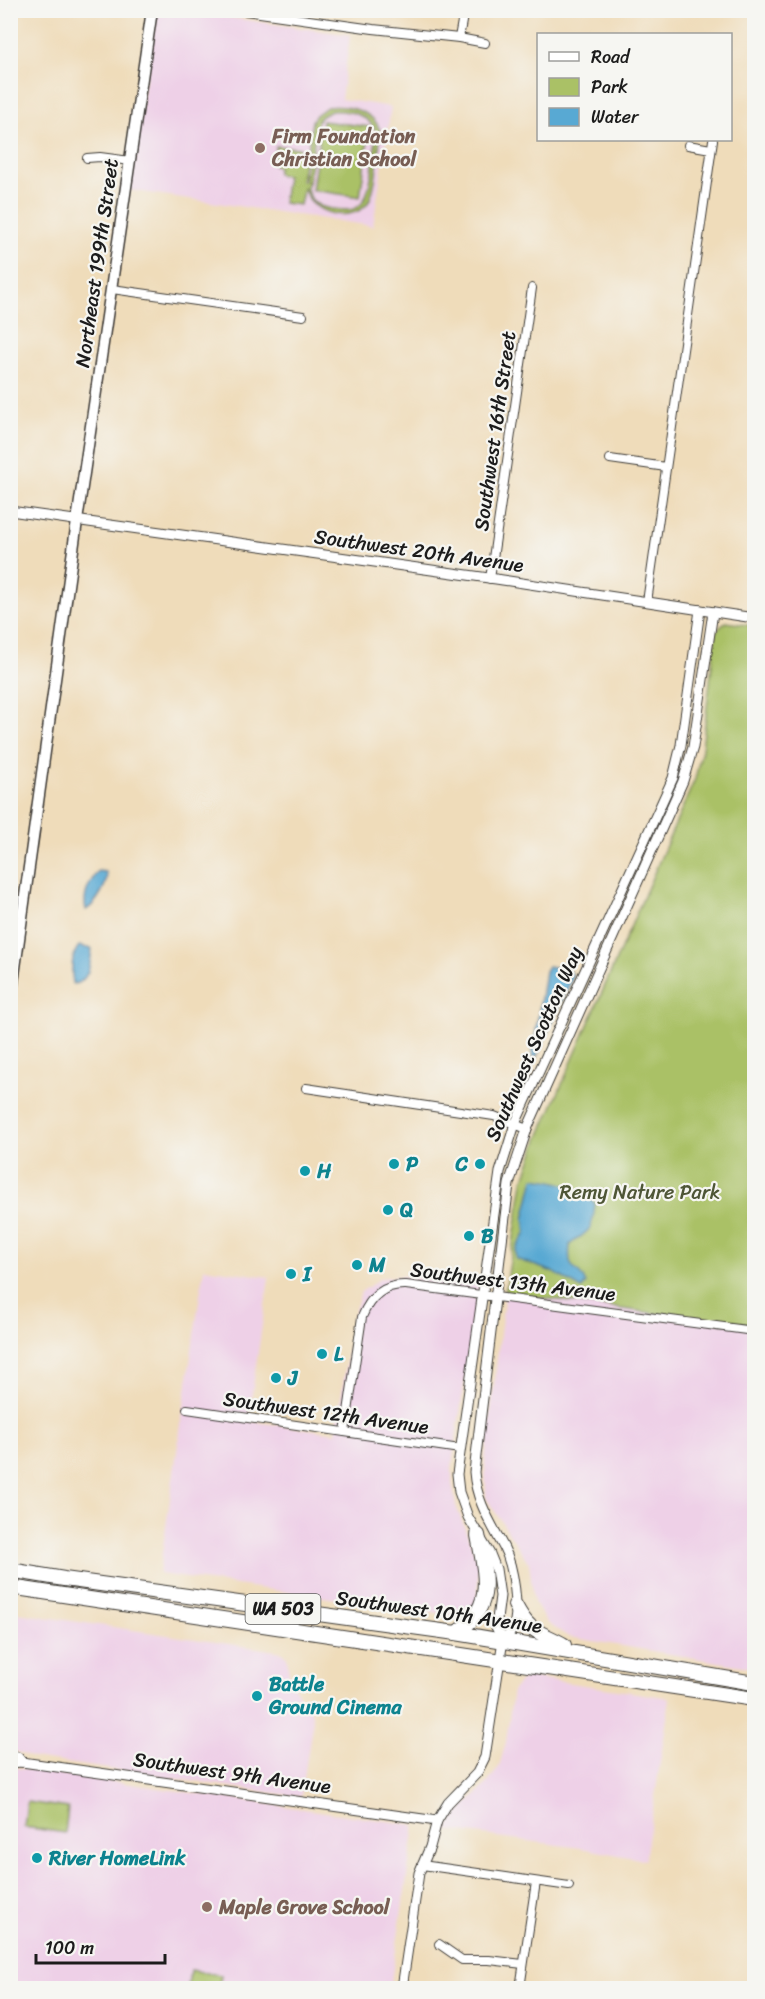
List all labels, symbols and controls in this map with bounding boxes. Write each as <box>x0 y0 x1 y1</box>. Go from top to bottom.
legend <box>537 33 732 141</box>
text: Road <box>591 41 631 73</box>
text: Park <box>591 71 628 103</box>
text: Water <box>591 101 640 133</box>
place label: Firm Foundation Christian School <box>271 119 417 177</box>
marker: Firm Foundation Christian School <box>253 141 267 155</box>
street label: Northeast 199th Street <box>65 156 129 370</box>
street label: Southwest 16th Street <box>464 328 526 533</box>
street label: Southwest 20th Avenue <box>312 519 526 583</box>
street label: Southwest Scotton Way <box>475 940 593 1147</box>
place label: P <box>406 1147 419 1182</box>
place label: C <box>455 1147 469 1182</box>
place label: H <box>316 1154 332 1189</box>
marker: P <box>387 1157 401 1171</box>
marker: C <box>473 1157 487 1171</box>
marker: H <box>298 1164 312 1178</box>
park label: Remy Nature Park <box>560 1175 720 1210</box>
place label: Q <box>400 1193 413 1228</box>
marker: Q <box>381 1203 395 1217</box>
place label: B <box>481 1219 494 1254</box>
marker: B <box>462 1229 476 1243</box>
place label: M <box>368 1248 386 1283</box>
street label: Southwest 13th Avenue <box>408 1252 618 1312</box>
place label: I <box>302 1257 313 1292</box>
marker: M <box>350 1258 364 1272</box>
marker: I <box>284 1267 298 1281</box>
place label: L <box>334 1337 344 1372</box>
marker: L <box>315 1347 329 1361</box>
place label: J <box>287 1361 299 1396</box>
marker: J <box>269 1371 283 1385</box>
street label: Southwest 12th Avenue <box>221 1381 431 1445</box>
street label: Southwest 10th Avenue <box>334 1580 545 1644</box>
road number: WA 503 <box>246 1594 320 1624</box>
place label: Battle Ground Cinema <box>268 1667 402 1725</box>
marker: Battle Ground Cinema <box>250 1689 264 1703</box>
street label: Southwest 9th Avenue <box>131 1742 333 1804</box>
place label: River HomeLink <box>48 1841 186 1876</box>
marker: River HomeLink <box>30 1851 44 1865</box>
place label: Maple Grove School <box>218 1890 391 1925</box>
marker: Maple Grove School <box>200 1900 214 1914</box>
scale bar <box>36 1927 165 1965</box>
text: 100 m <box>45 1932 94 1964</box>

